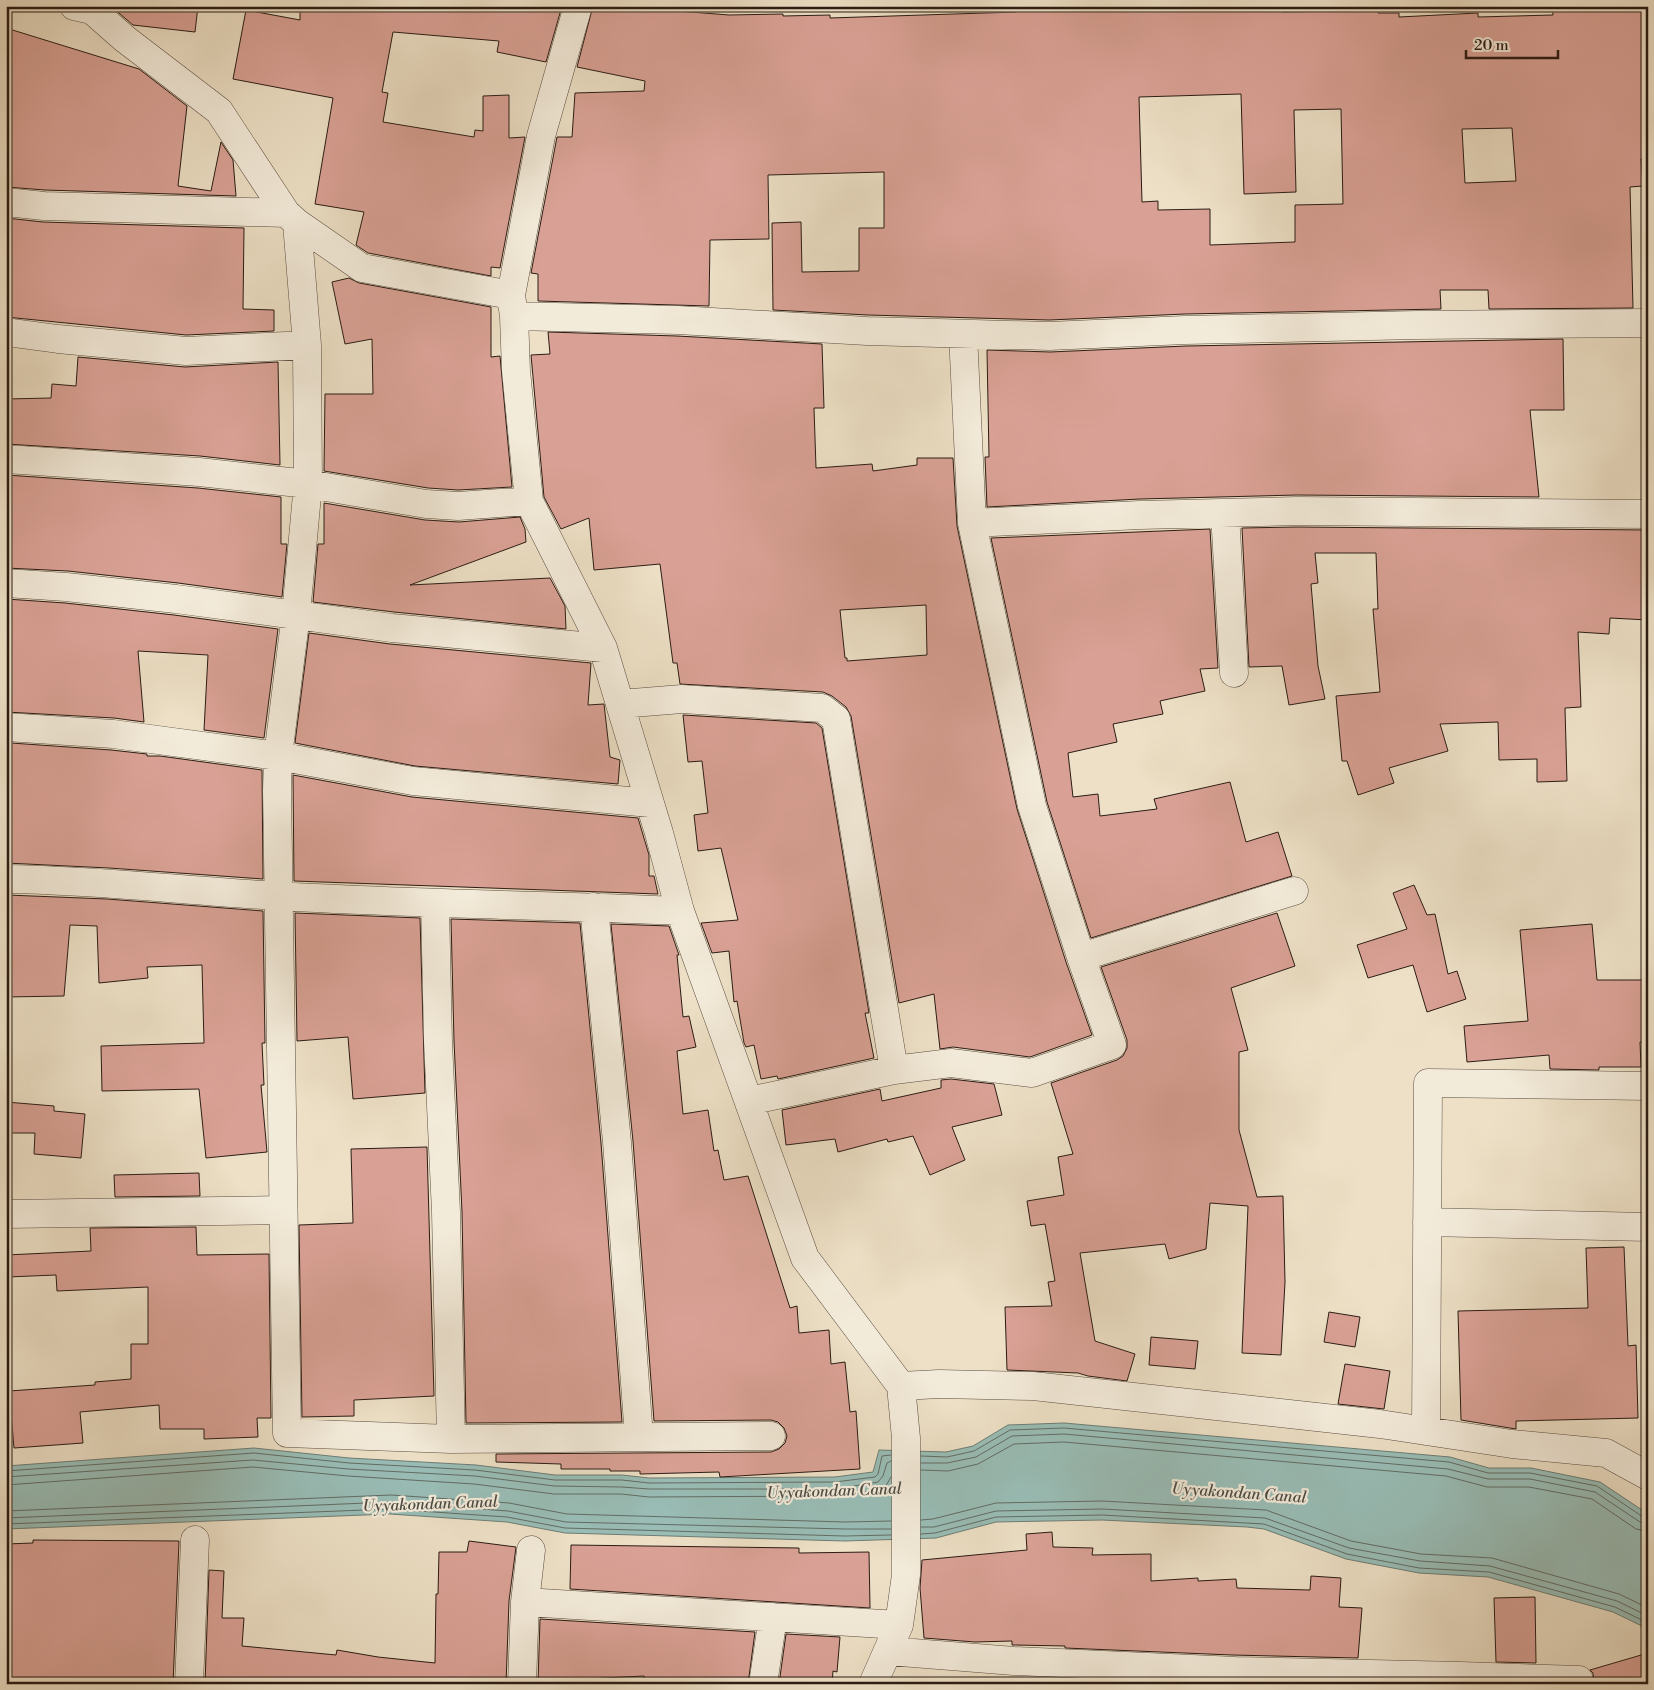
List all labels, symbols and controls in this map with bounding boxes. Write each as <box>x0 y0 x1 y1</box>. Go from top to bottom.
scale bar <box>1466 28 1559 60</box>
text: 20 m <box>1474 36 1509 55</box>
water label: Uyyakondan Canal <box>1171 1478 1308 1508</box>
water label: Uyyakondan Canal <box>766 1479 903 1503</box>
water label: Uyyakondan Canal <box>362 1492 499 1516</box>

